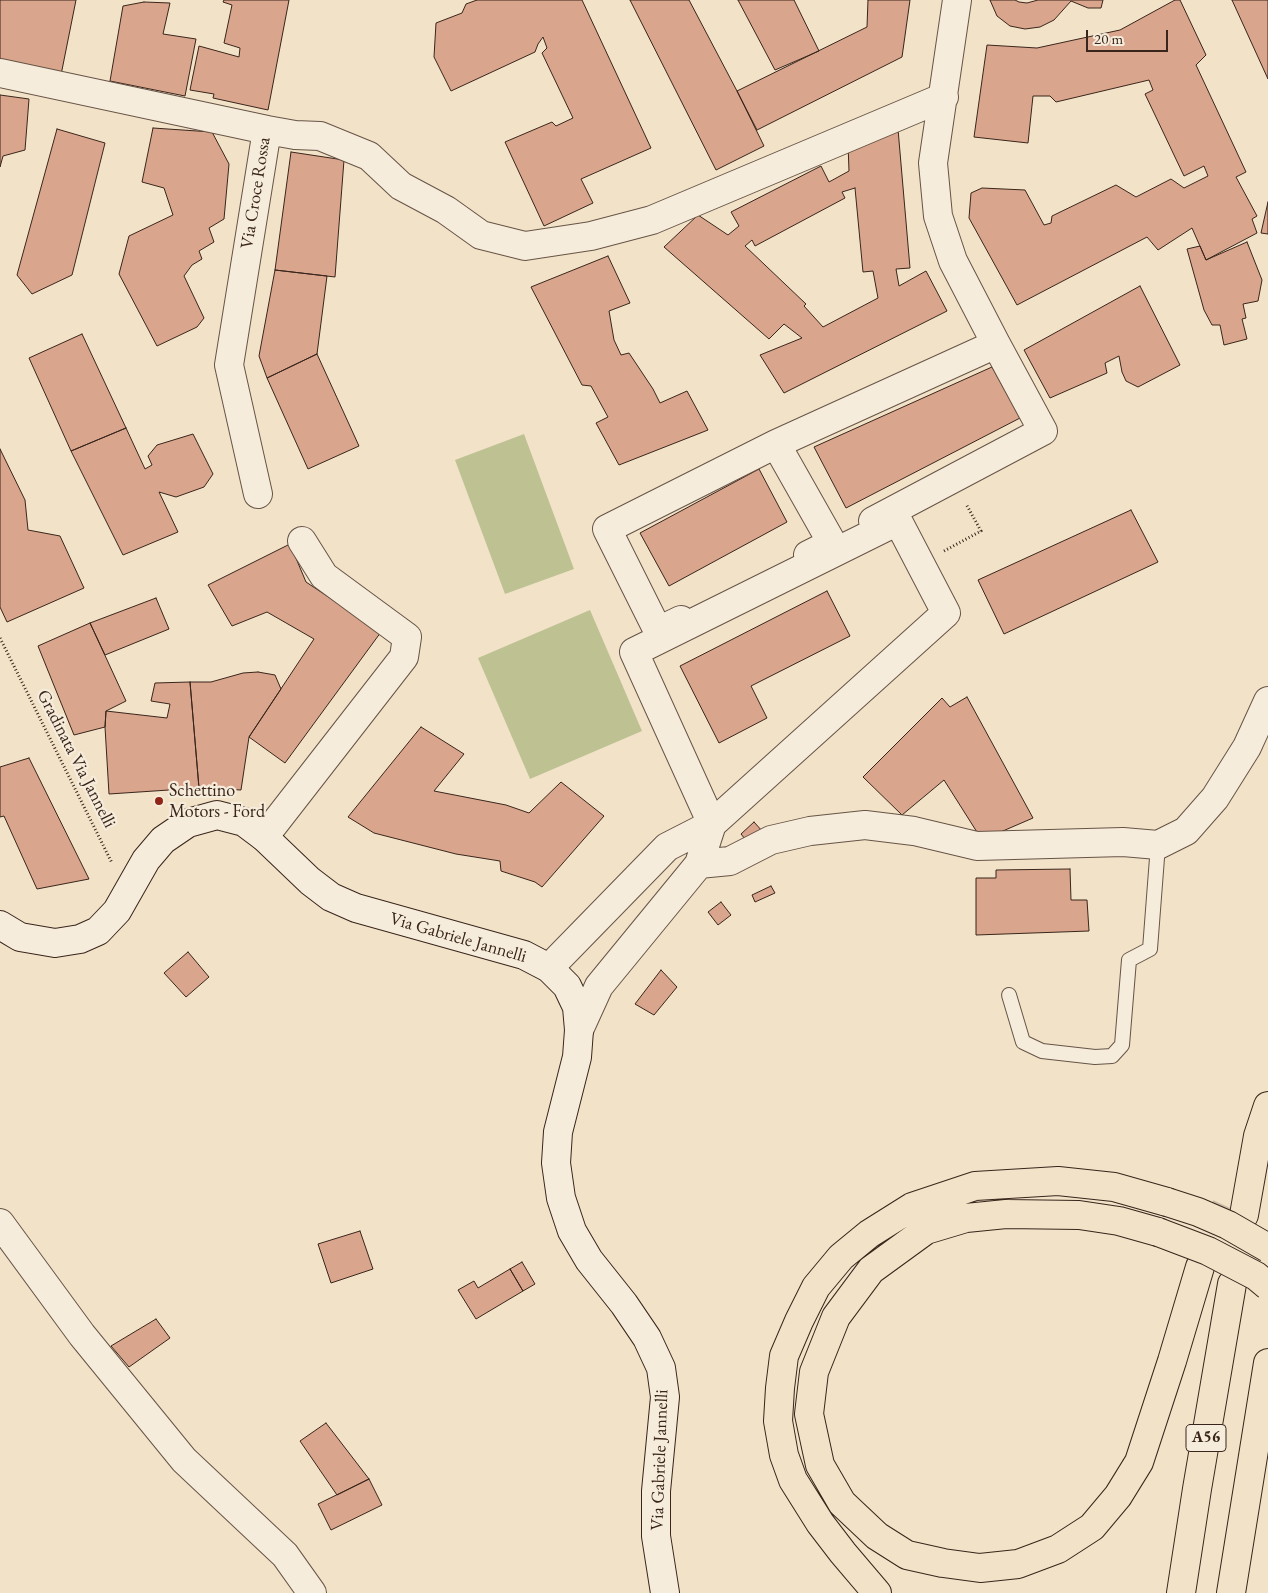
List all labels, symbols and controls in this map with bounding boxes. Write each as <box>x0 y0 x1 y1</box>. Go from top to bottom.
scale bar <box>1088 20 1170 52</box>
text: 20 m <box>1094 29 1123 48</box>
street label: Via Croce Rossa <box>237 136 275 250</box>
street label: Gradinata Via Jannelli <box>32 686 120 832</box>
place label: Schettino Motors - Ford <box>169 780 265 822</box>
marker: Schettino Motors - Ford <box>153 795 165 807</box>
street label: Via Gabriele Jannelli <box>387 908 529 968</box>
street label: Via Gabriele Jannelli <box>647 1389 673 1531</box>
road number: A56 <box>1186 1425 1226 1452</box>

